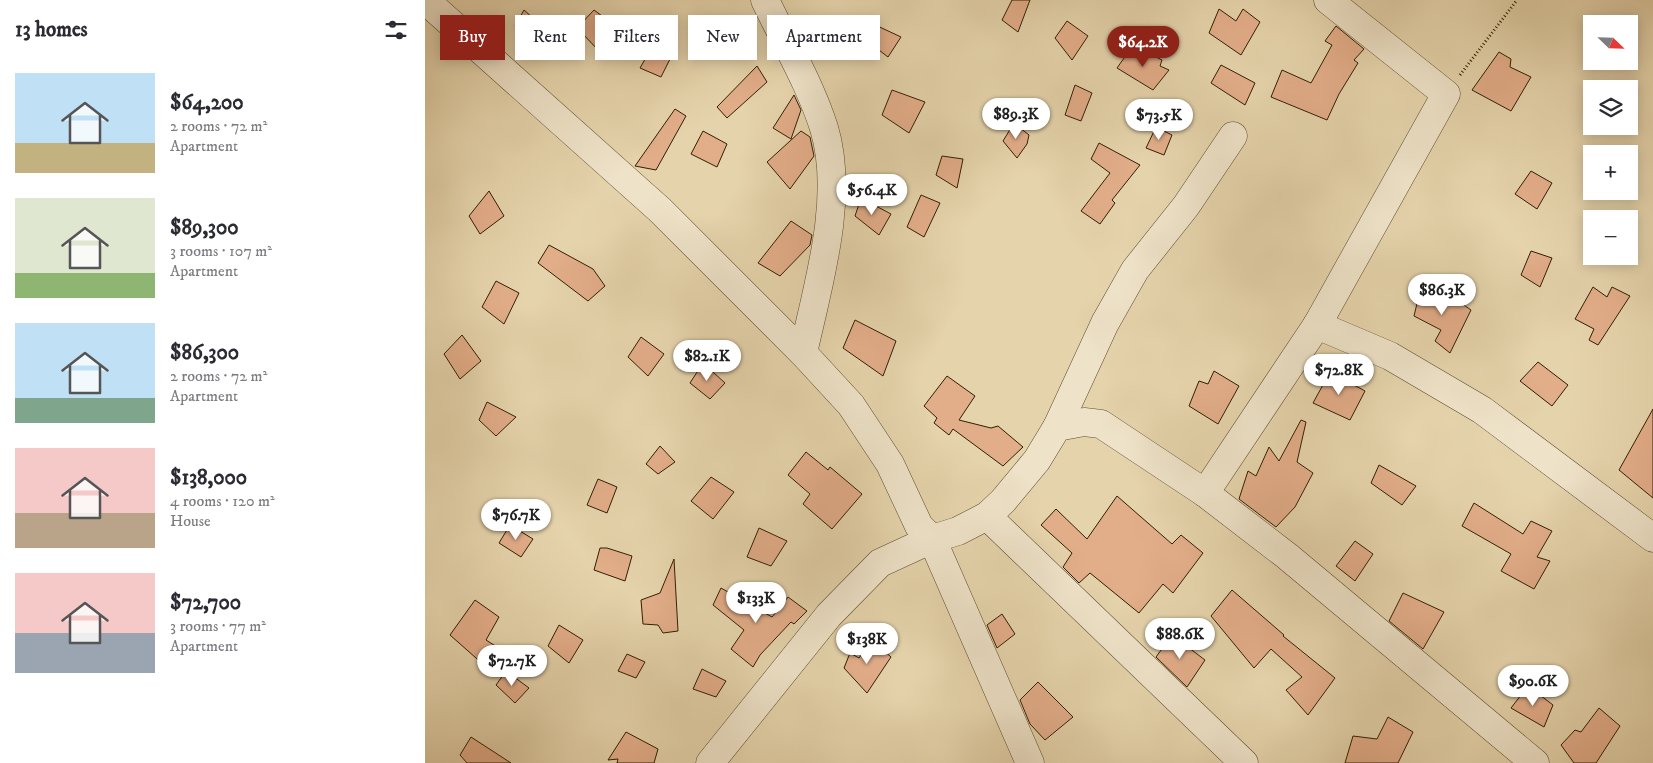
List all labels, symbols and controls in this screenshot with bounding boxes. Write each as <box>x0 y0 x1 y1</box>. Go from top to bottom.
chip: Buy <box>440 15 505 60</box>
chip: Rent <box>515 15 585 60</box>
chip: Filters <box>595 15 678 60</box>
chip: New <box>688 15 757 60</box>
chip: Apartment <box>767 15 880 60</box>
north arrow <box>1583 15 1637 70</box>
map controls <box>1583 15 1638 265</box>
icon: filters <box>382 16 410 44</box>
text: 13 homes <box>15 17 88 43</box>
pin: $64.2K <box>1102 26 1184 68</box>
text: $64.2K <box>1118 32 1168 52</box>
button: layers <box>1583 80 1638 135</box>
text: $64,200 <box>170 90 244 116</box>
icon: home <box>55 93 115 153</box>
pin: $89.3K <box>975 98 1057 140</box>
pin: $73.5K <box>1118 98 1200 141</box>
text: $89.3K <box>993 104 1039 124</box>
text: $73.5K <box>1136 105 1182 125</box>
text: 2 rooms · 72 m² <box>170 116 267 136</box>
text: Apartment <box>170 136 238 156</box>
button: + <box>1583 145 1638 200</box>
pin: $56.4K <box>831 174 913 216</box>
text: $56.4K <box>847 180 897 200</box>
button: − <box>1583 210 1638 265</box>
text: $89,300 <box>170 215 239 241</box>
icon: home <box>55 218 115 278</box>
text: 3 rooms · 107 m² <box>170 241 272 261</box>
text: Apartment <box>170 261 238 281</box>
pin: $86.3K <box>1401 274 1483 316</box>
text: $86.3K <box>1419 280 1465 300</box>
text: $86,300 <box>170 340 239 366</box>
pin: $82.1K <box>666 340 748 382</box>
icon: home <box>55 343 115 403</box>
text: $82.1K <box>684 346 730 366</box>
pin: $72.8K <box>1298 354 1380 396</box>
text: $72.8K <box>1315 360 1363 380</box>
text: 2 rooms · 72 m² <box>170 366 267 386</box>
text: Apartment <box>170 386 238 406</box>
text: $138,000 <box>170 465 247 491</box>
icon: home <box>55 468 115 528</box>
text: 4 rooms · 120 m² <box>170 491 275 511</box>
pin: $76.7K <box>475 498 557 541</box>
text: $76.7K <box>492 505 540 525</box>
text: House <box>170 511 211 531</box>
pin: $133K <box>721 582 791 624</box>
text: $133K <box>737 588 775 608</box>
text: $72,700 <box>170 590 241 616</box>
icon: home <box>55 593 115 653</box>
text: 3 rooms · 77 m² <box>170 616 266 636</box>
pin: $88.6K <box>1139 618 1221 660</box>
pin: $138K <box>832 622 902 665</box>
text: $88.6K <box>1156 624 1204 644</box>
text: $138K <box>847 629 887 649</box>
text: Apartment <box>170 636 238 656</box>
pin: $72.7K <box>471 644 553 687</box>
text: $72.7K <box>488 651 536 671</box>
pin: $90.6K <box>1492 664 1574 707</box>
text: $90.6K <box>1509 671 1557 691</box>

